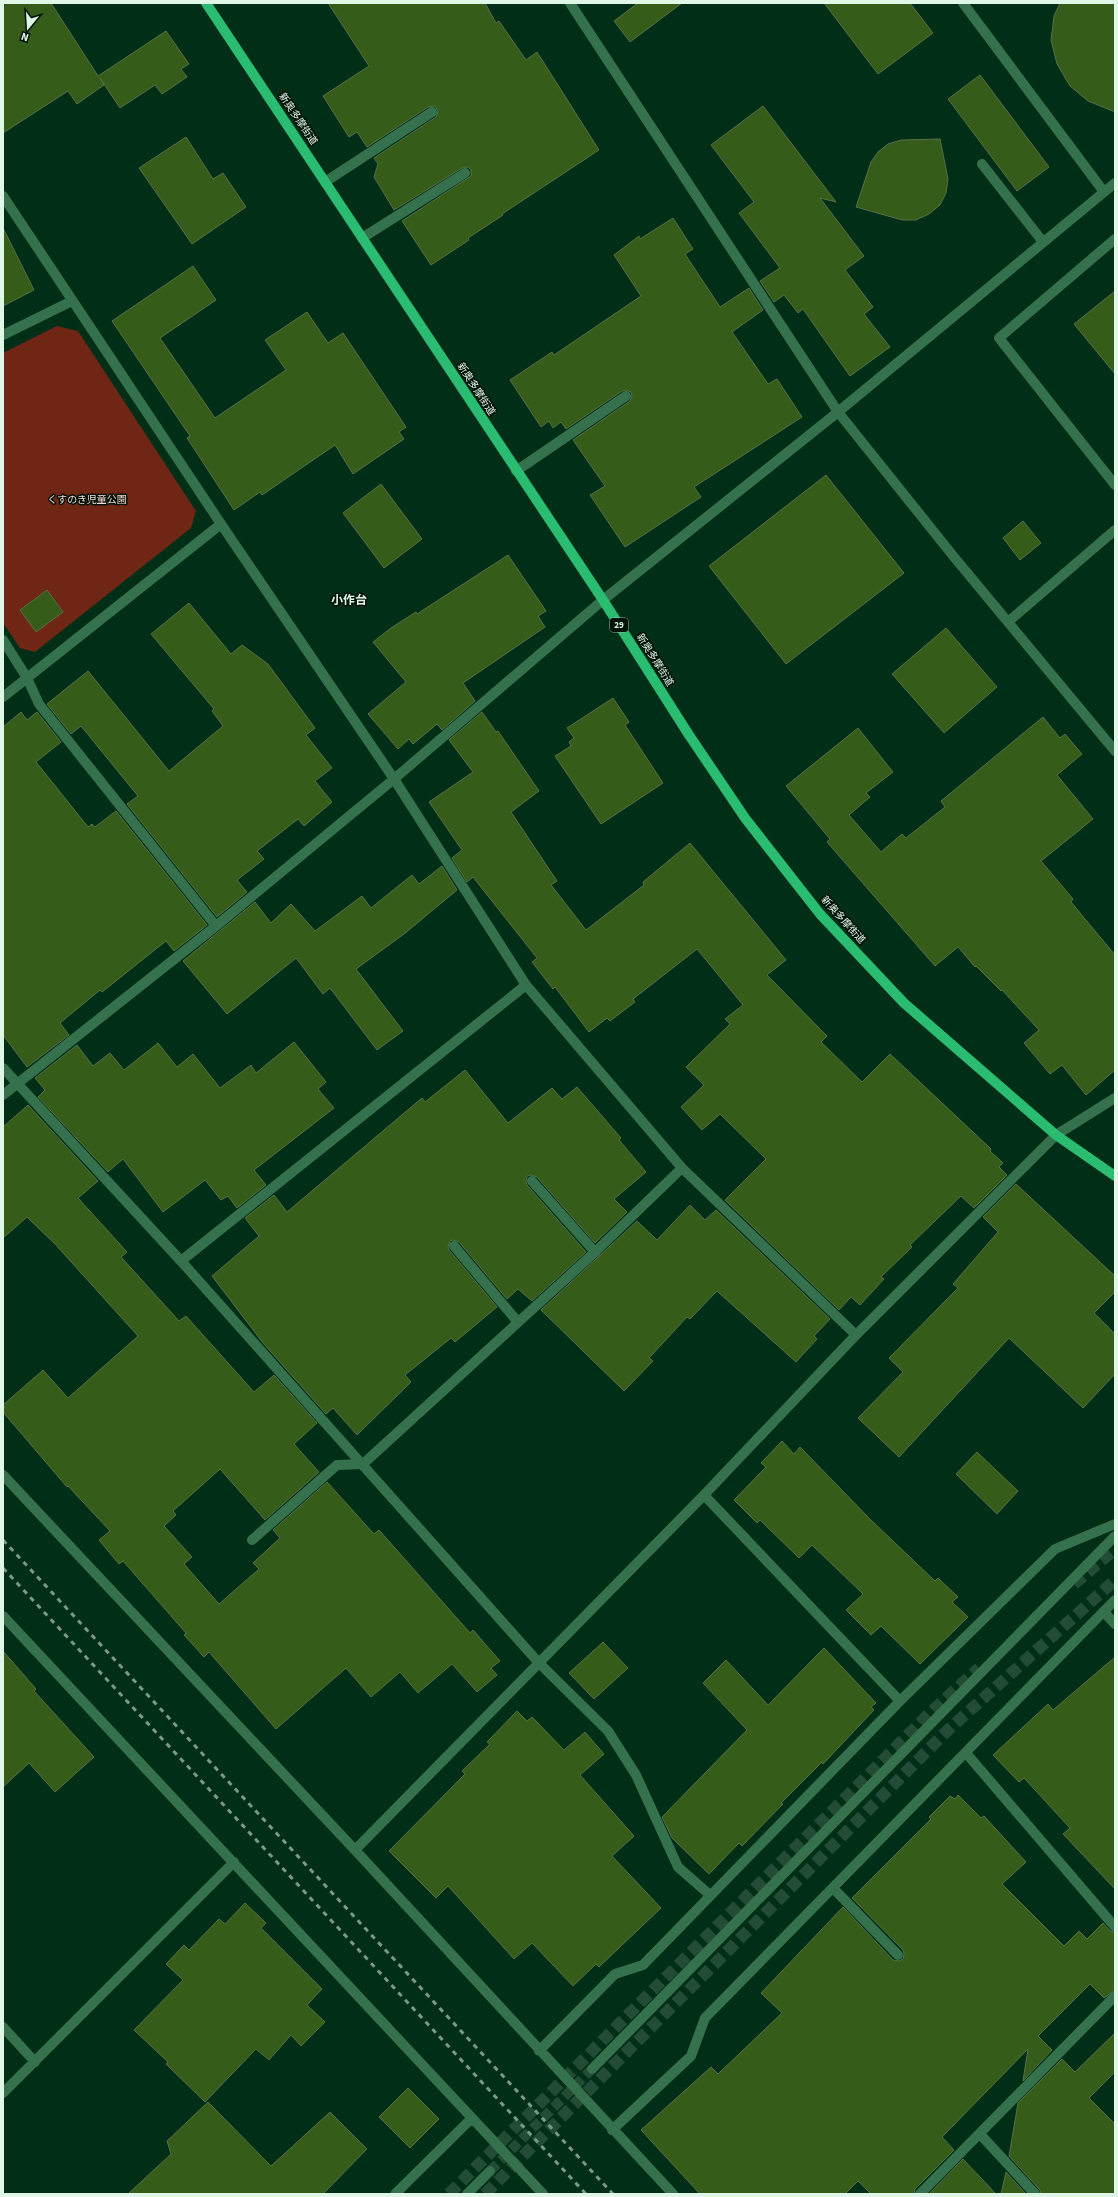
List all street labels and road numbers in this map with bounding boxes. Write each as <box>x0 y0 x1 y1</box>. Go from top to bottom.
street label: 新奥多摩街道 <box>275 90 321 148</box>
street label: 新奥多摩街道 <box>454 360 498 418</box>
road number: 29 <box>610 618 628 632</box>
street label: 新奥多摩街道 <box>633 631 677 689</box>
street label: 新奥多摩街道 <box>818 893 868 947</box>

